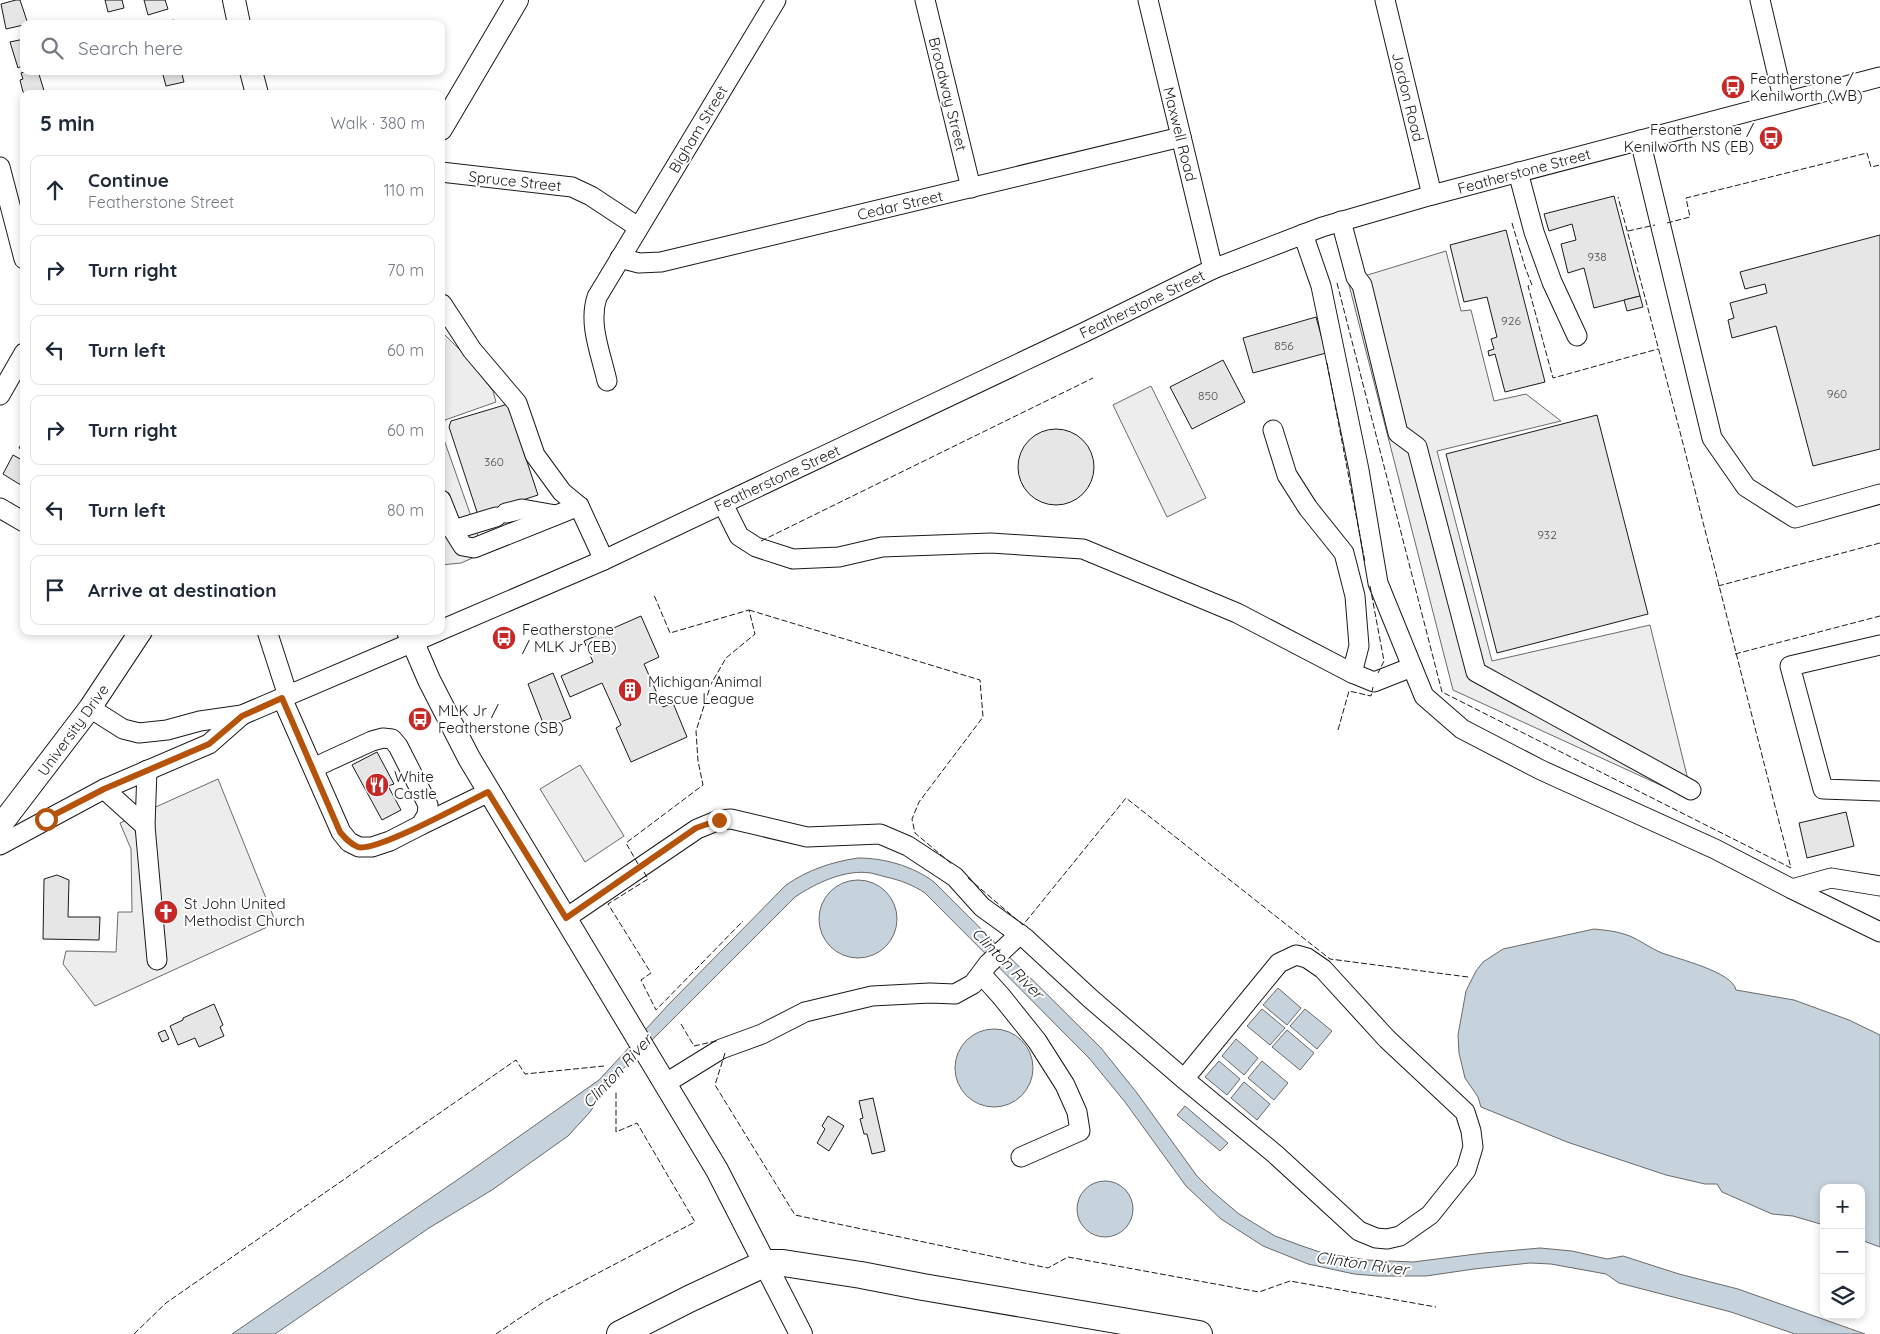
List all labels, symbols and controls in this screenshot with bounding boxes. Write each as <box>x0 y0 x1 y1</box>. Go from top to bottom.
search box <box>20 20 445 75</box>
icon: search <box>38 34 66 62</box>
street label: Broadway Street <box>925 35 971 153</box>
text: Search here <box>78 36 183 60</box>
street label: Jordon Road <box>1388 50 1428 144</box>
place label: Featherstone / Kenilworth (WB) <box>1750 69 1863 105</box>
bus stop icon: Featherstone / Kenilworth (WB) <box>1720 74 1746 100</box>
street label: Bigham Street <box>664 82 732 176</box>
street label: Maxwell Road <box>1159 85 1201 183</box>
text: 5 min <box>40 110 95 136</box>
text: Walk · 380 m <box>330 113 425 133</box>
place label: Featherstone / Kenilworth NS (EB) <box>1624 120 1754 156</box>
bus stop icon: Featherstone / Kenilworth NS (EB) <box>1758 125 1784 151</box>
street label: Featherstone Street <box>1455 144 1593 198</box>
street label: Spruce Street <box>468 167 562 195</box>
text: Continue <box>88 168 169 192</box>
icon: ahead <box>41 176 69 204</box>
text: 110 m <box>384 180 424 200</box>
street label: Cedar Street <box>855 186 945 224</box>
text: Featherstone Street <box>88 192 234 212</box>
house number: 938 <box>1587 249 1607 264</box>
icon: right <box>41 256 69 284</box>
text: Turn right <box>88 258 177 282</box>
text: 70 m <box>387 260 424 280</box>
street label: Featherstone Street <box>1076 265 1208 343</box>
house number: 926 <box>1501 313 1521 328</box>
icon: left <box>41 336 69 364</box>
text: Turn left <box>88 338 166 362</box>
house number: 856 <box>1274 338 1294 353</box>
text: 60 m <box>387 340 424 360</box>
house number: 960 <box>1827 386 1847 401</box>
house number: 850 <box>1198 388 1218 403</box>
icon: right <box>41 416 69 444</box>
text: Turn right <box>88 418 177 442</box>
text: 60 m <box>387 420 424 440</box>
street label: Featherstone Street <box>711 440 843 516</box>
house number: 360 <box>484 454 504 469</box>
icon: left <box>41 496 69 524</box>
text: Turn left <box>88 498 166 522</box>
text: 80 m <box>387 500 424 520</box>
house number: 932 <box>1537 527 1557 542</box>
icon: arrive <box>41 576 69 604</box>
text: Arrive at destination <box>88 578 277 602</box>
place label: Featherstone / MLK Jr (EB) <box>522 620 617 656</box>
bus stop icon: Featherstone / MLK Jr (EB) <box>491 625 517 651</box>
place label: Michigan Animal Rescue League <box>648 672 762 708</box>
building icon: Michigan Animal Rescue League <box>617 677 643 703</box>
street label: University Drive <box>33 680 113 780</box>
place label: MLK Jr / Featherstone (SB) <box>438 701 564 737</box>
bus stop icon: MLK Jr / Featherstone (SB) <box>407 706 433 732</box>
place label: White Castle <box>394 767 437 803</box>
restaurant icon: White Castle <box>364 772 390 798</box>
route start <box>35 808 58 831</box>
route end <box>708 809 731 832</box>
place label: St John United Methodist Church <box>184 894 305 930</box>
church icon: St John United Methodist Church <box>153 899 179 925</box>
water label: Clinton River <box>968 923 1049 1004</box>
water label: Clinton River <box>578 1029 657 1112</box>
map controls <box>1820 1184 1865 1319</box>
button: + <box>1820 1184 1865 1229</box>
button: − <box>1820 1229 1865 1274</box>
water label: Clinton River <box>1314 1247 1411 1280</box>
button: layers <box>1820 1274 1865 1319</box>

